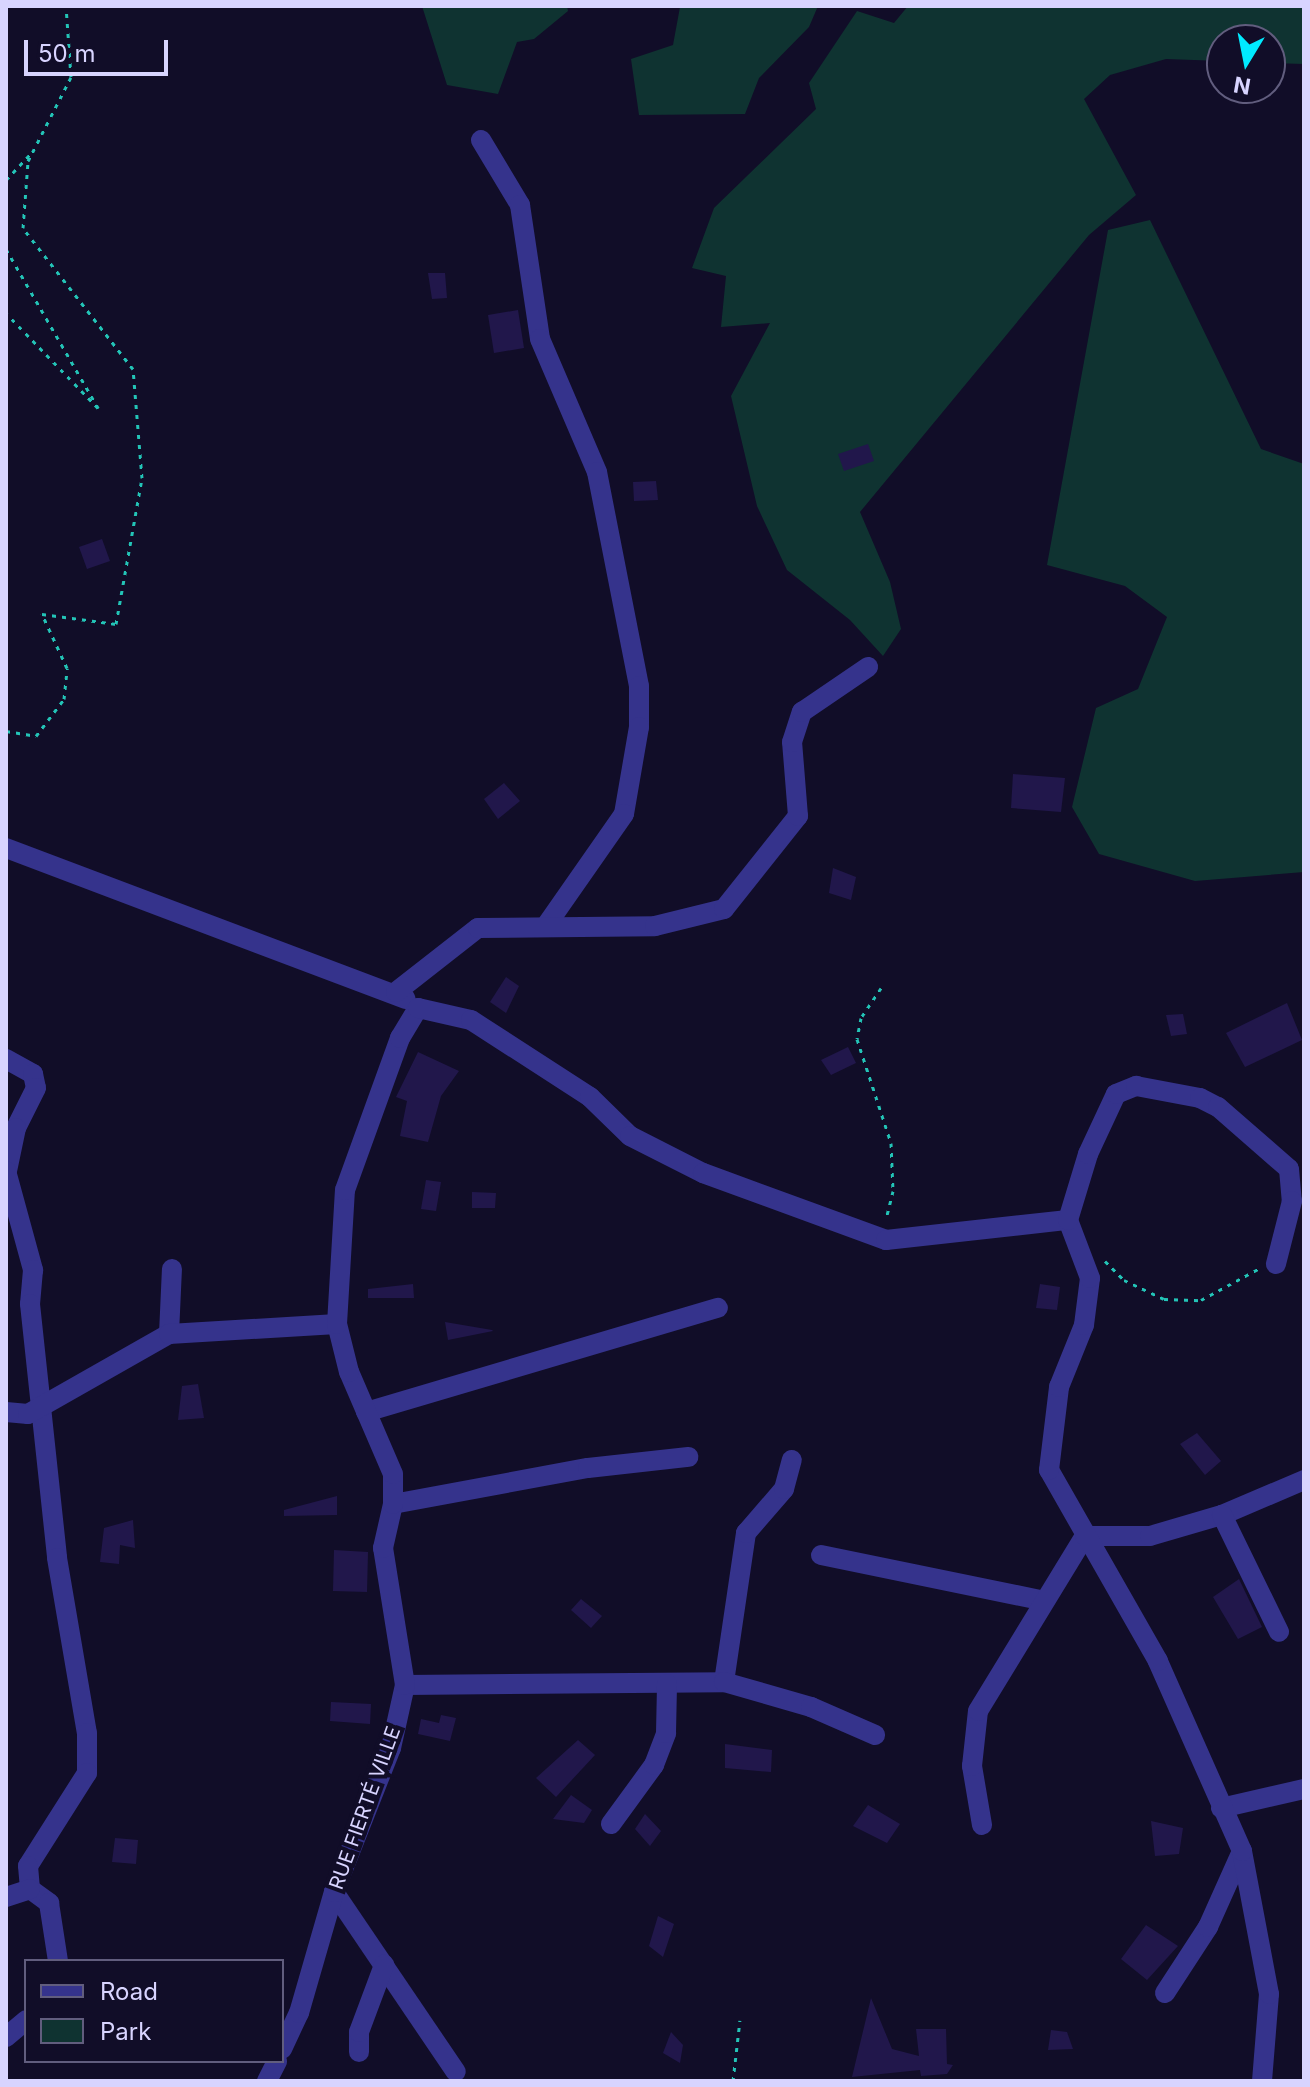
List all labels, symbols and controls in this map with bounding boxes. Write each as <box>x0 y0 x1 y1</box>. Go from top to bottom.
scale bar <box>28 24 172 74</box>
north arrow <box>1206 24 1286 104</box>
text: 50 m <box>38 39 96 68</box>
text: N <box>1232 71 1253 100</box>
street label: RUE FIERTÉ VILLE <box>324 1723 406 1893</box>
legend <box>24 1959 284 2063</box>
text: Road <box>100 1977 158 2006</box>
text: Park <box>100 2017 151 2046</box>

